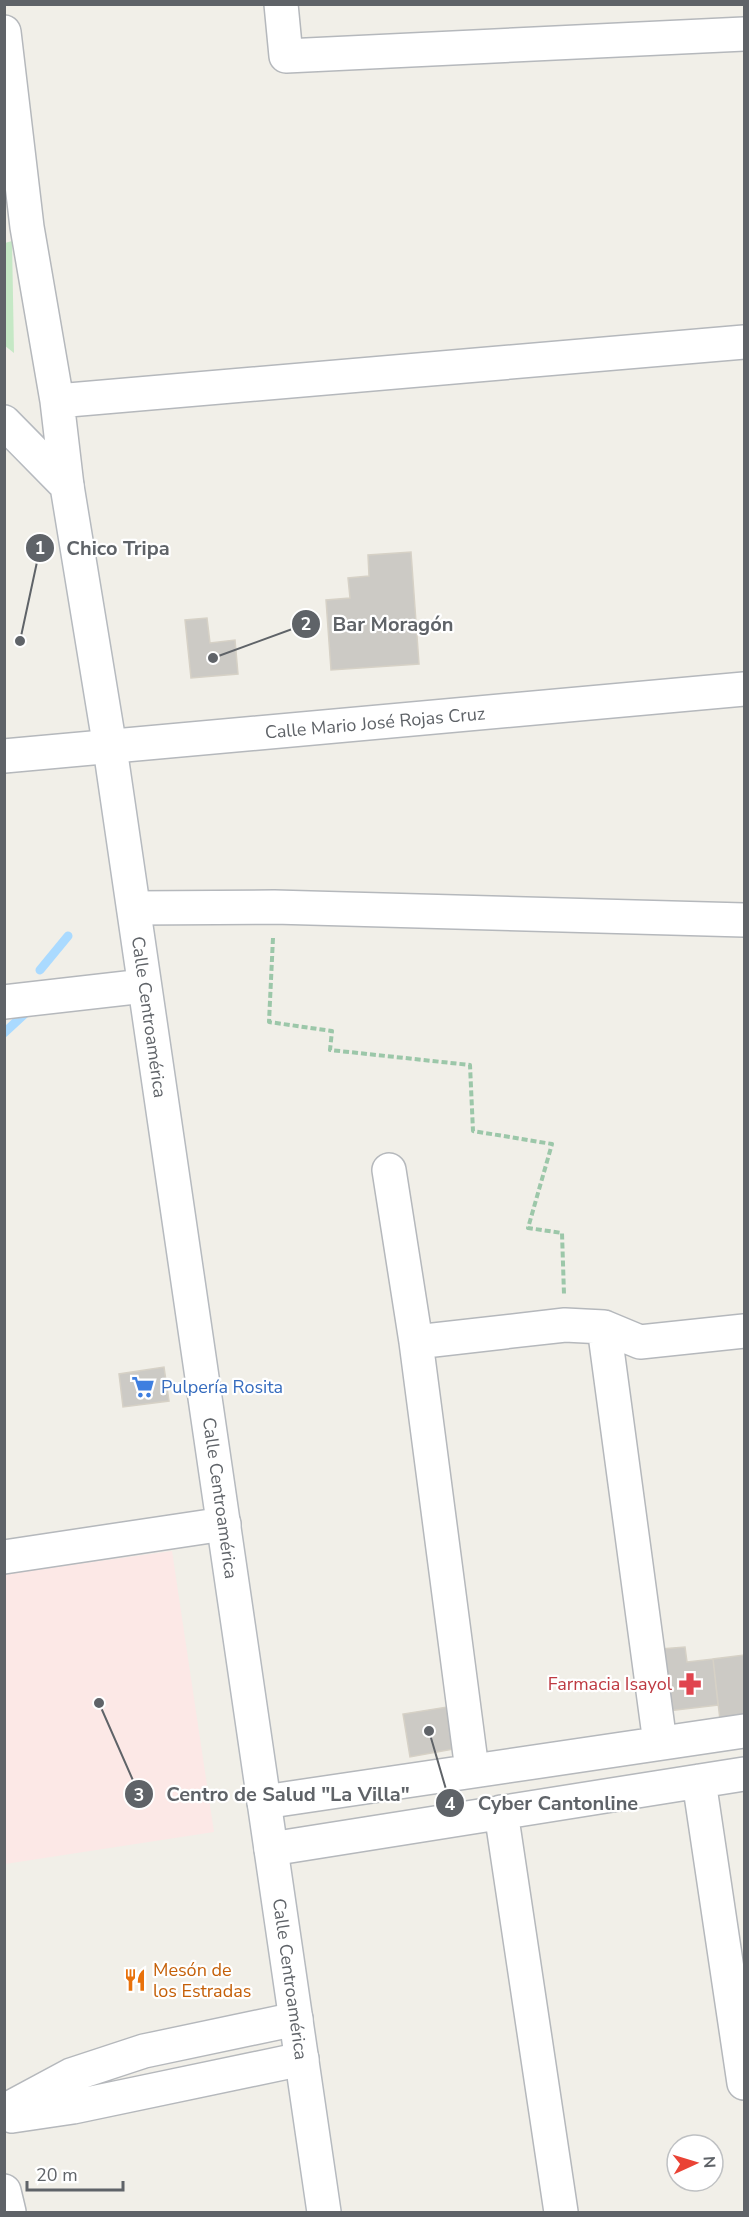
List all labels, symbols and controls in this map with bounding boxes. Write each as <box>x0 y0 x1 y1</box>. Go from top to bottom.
callout: Chico Tripa <box>25 529 182 567</box>
text: Chico Tripa <box>66 535 170 562</box>
text: 1 <box>35 536 45 560</box>
callout: Bar Moragón <box>291 605 465 643</box>
text: Bar Moragón <box>333 611 453 638</box>
text: 2 <box>301 612 311 636</box>
street label: Calle Mario José Rojas Cruz <box>264 701 486 745</box>
street label: Calle Centroamérica <box>126 935 172 1099</box>
supermarket icon: Pulpería Rosita <box>130 1374 156 1400</box>
place label: Pulpería Rosita <box>161 1375 283 1399</box>
street label: Calle Centroamérica <box>197 1416 243 1580</box>
pharmacy icon: Farmacia Isayol <box>677 1671 703 1697</box>
place label: Farmacia Isayol <box>548 1672 673 1696</box>
callout: Centro de Salud "La Villa" <box>124 1775 421 1813</box>
text: Centro de Salud "La Villa" <box>166 1781 410 1808</box>
text: 3 <box>134 1783 144 1807</box>
callout: Cyber Cantonline <box>435 1784 650 1822</box>
text: Cyber Cantonline <box>478 1790 638 1817</box>
text: 4 <box>445 1792 456 1816</box>
street label: Calle Centroamérica <box>267 1897 313 2061</box>
place label: Mesón de los Estradas <box>153 1958 251 2003</box>
restaurant icon: Mesón de los Estradas <box>122 1967 148 1993</box>
north arrow <box>665 2133 725 2193</box>
scale bar <box>27 2154 123 2192</box>
text: N <box>698 2155 720 2169</box>
text: 20 m <box>36 2163 78 2187</box>

